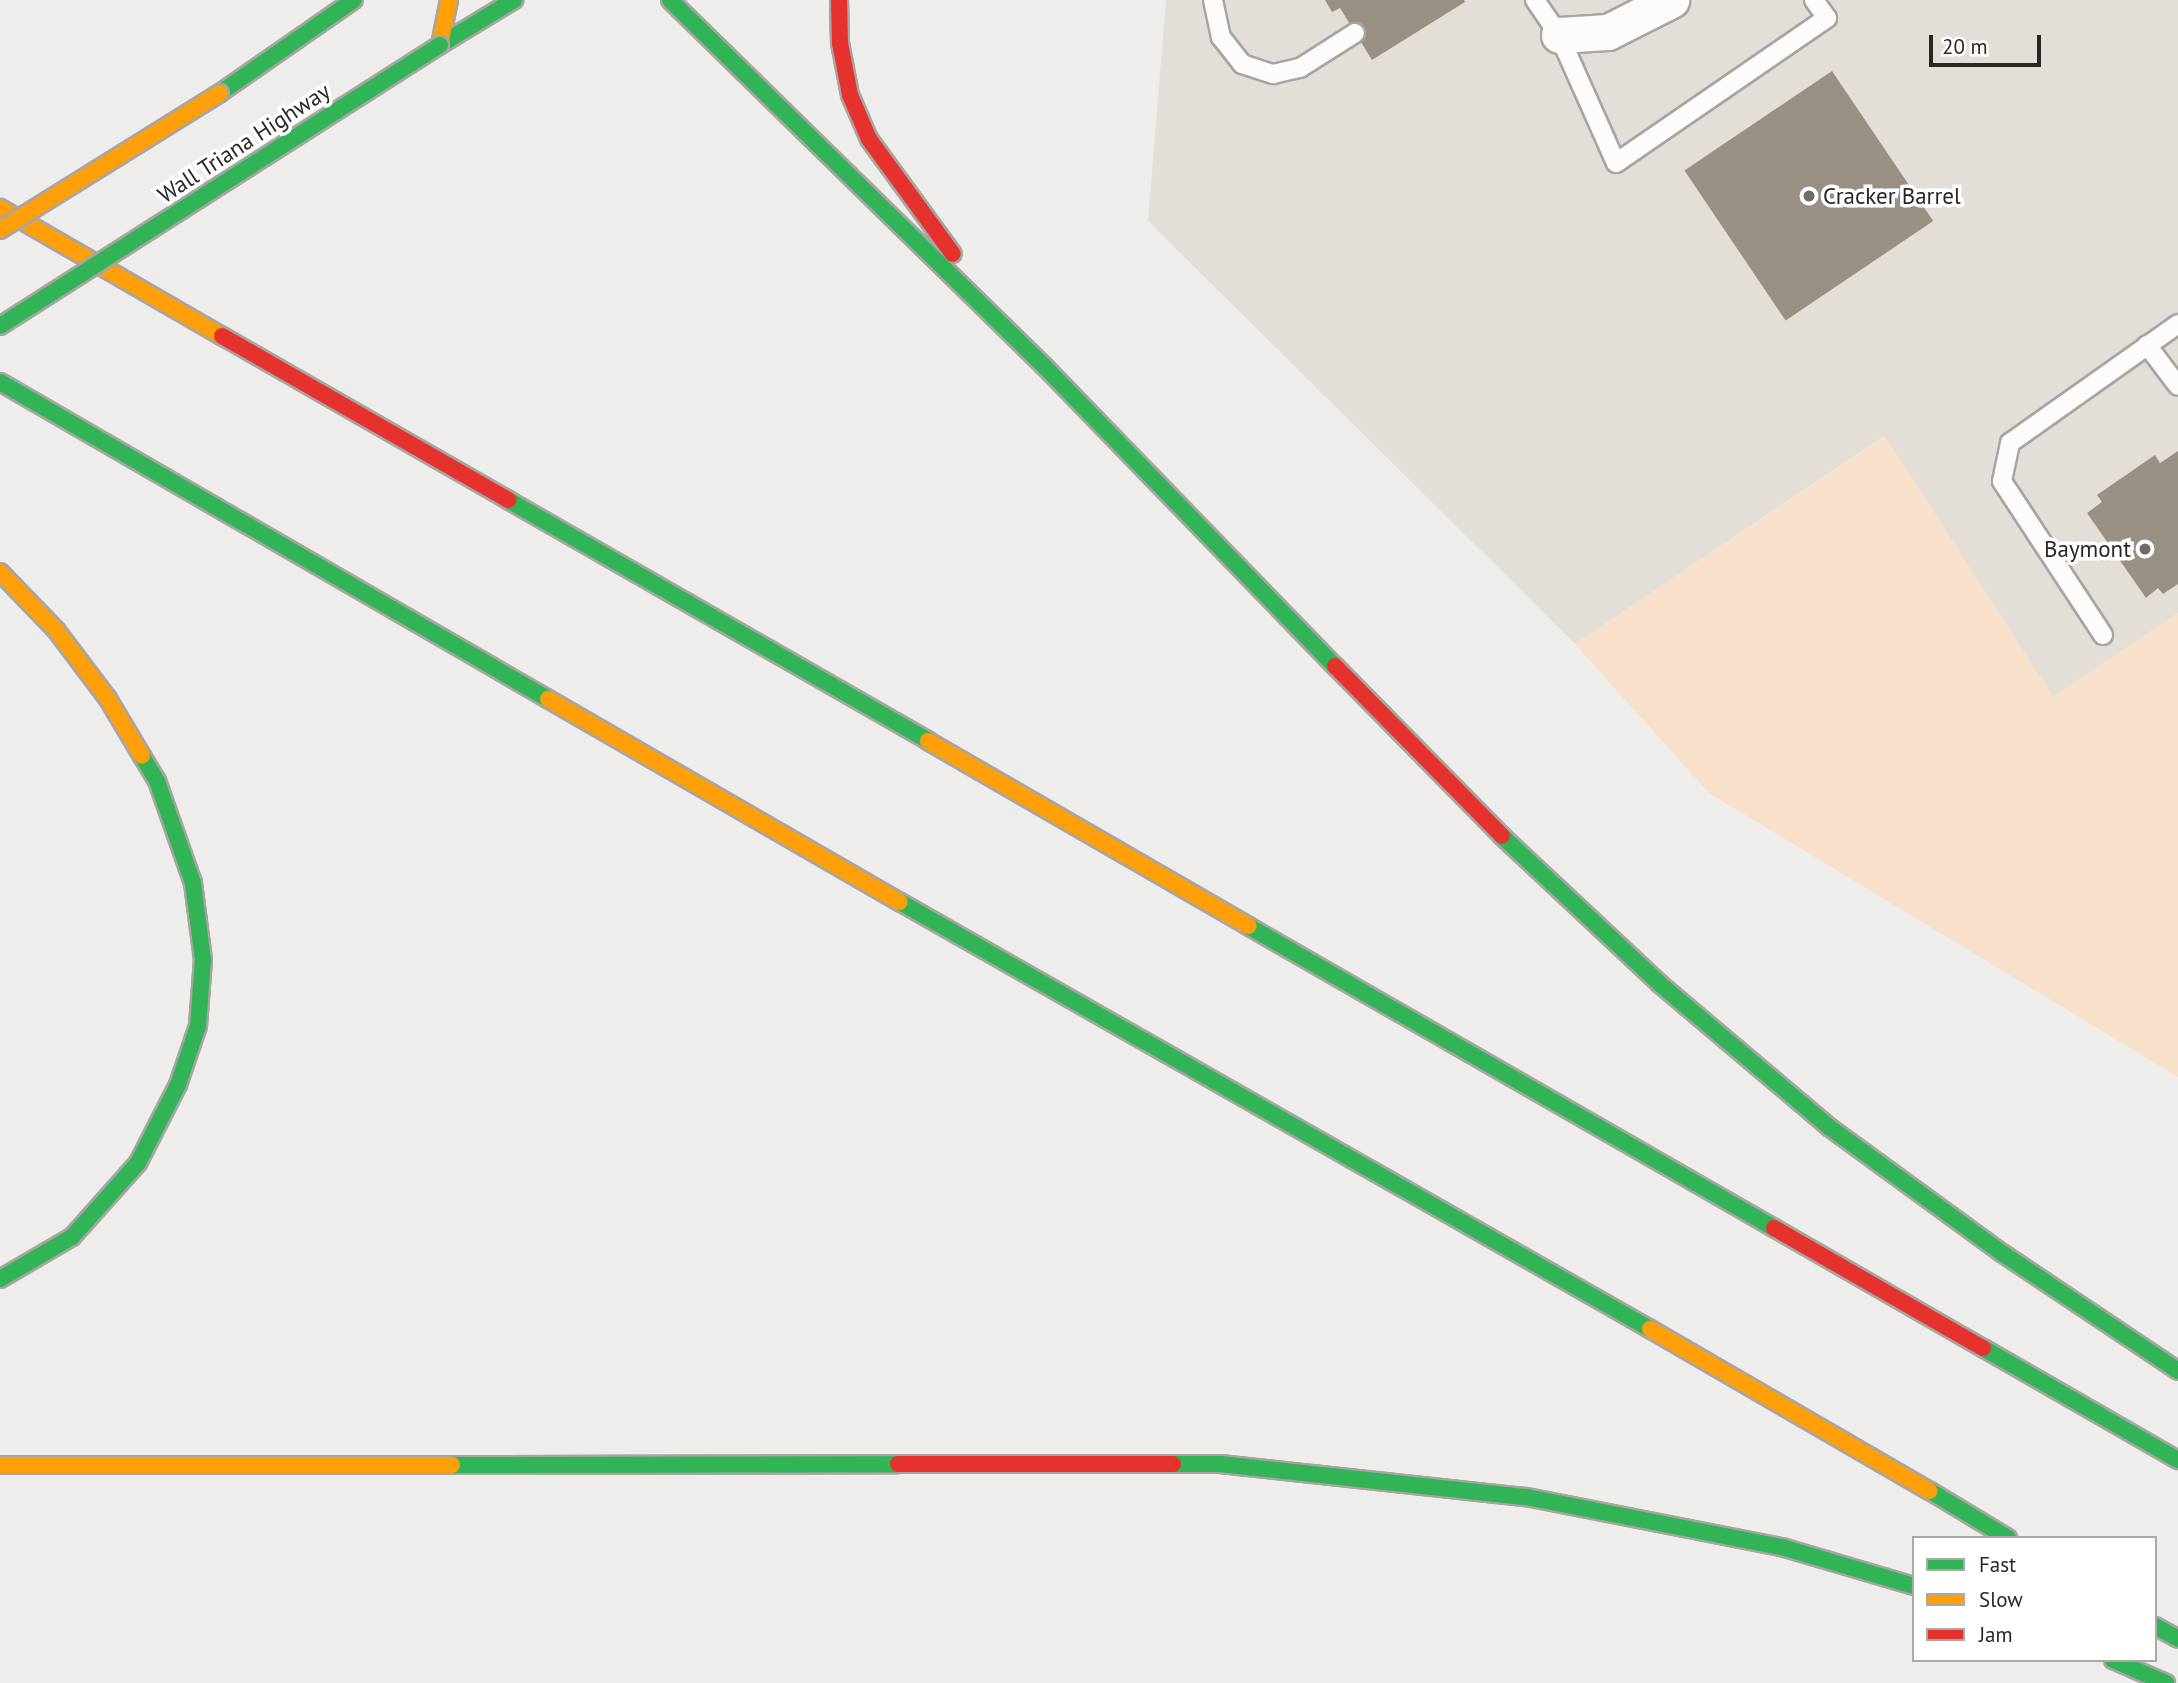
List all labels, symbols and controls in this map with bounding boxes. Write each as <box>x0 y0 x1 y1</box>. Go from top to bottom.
scale bar <box>1933 21 2045 65</box>
text: 20 m <box>1942 33 1988 60</box>
street label: Wall Triana Highway <box>152 77 336 209</box>
place label: Cracker Barrel <box>1823 182 1961 210</box>
marker: Cracker Barrel <box>1801 188 1817 204</box>
place label: Baymont <box>2044 535 2131 563</box>
marker: Baymont <box>2137 541 2153 557</box>
legend <box>1912 1536 2157 1662</box>
text: Fast <box>1979 1551 2016 1578</box>
text: Slow <box>1979 1586 2023 1613</box>
text: Jam <box>1979 1621 2013 1648</box>

